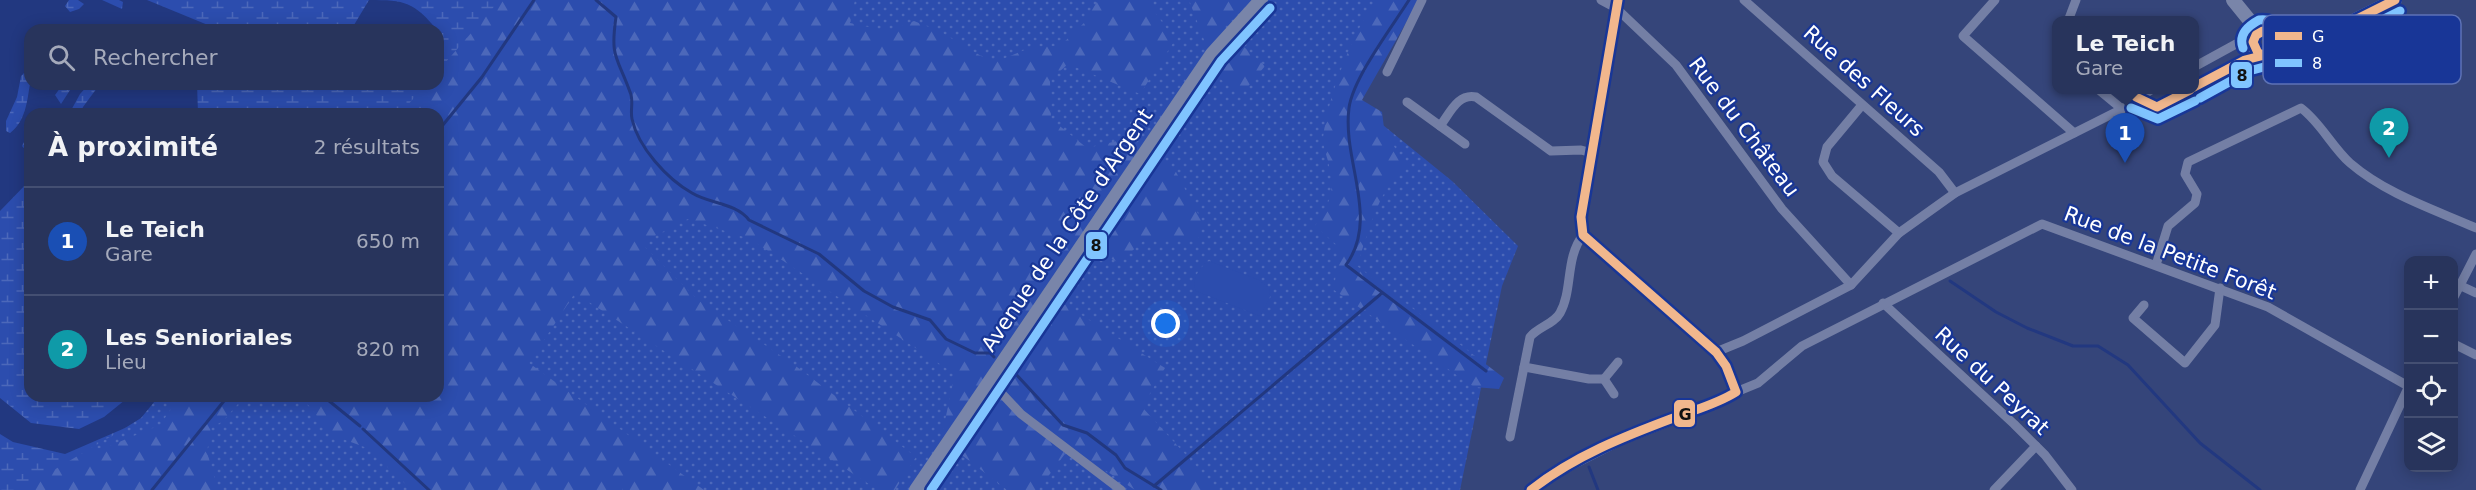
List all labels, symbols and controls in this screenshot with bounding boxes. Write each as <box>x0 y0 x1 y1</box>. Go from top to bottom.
legend <box>2263 15 2461 84</box>
popup <box>2052 16 2199 94</box>
street label: Rue des Fleurs <box>1799 21 1929 141</box>
search box <box>24 24 444 90</box>
text: G <box>2312 27 2324 46</box>
text: Le Teich <box>2076 31 2175 56</box>
icon: search <box>45 41 78 74</box>
text: Rechercher <box>93 45 218 70</box>
street label: Rue du Château <box>1684 53 1804 201</box>
text: 8 <box>2312 54 2322 73</box>
text: Gare <box>2076 56 2123 80</box>
line badge: 8 <box>2230 61 2253 89</box>
text: 8 <box>2236 66 2248 85</box>
street label: Avenue de la Côte d'Argent <box>977 104 1157 356</box>
pin: 2 <box>2370 108 2408 158</box>
pin: 1 <box>2106 114 2144 163</box>
text: À proximité <box>48 132 218 162</box>
text: 2 résultats <box>314 135 420 159</box>
street label: Rue de la Petite Forêt <box>2061 201 2279 305</box>
text: Le Teich <box>105 217 205 242</box>
text: 1 <box>61 229 74 253</box>
text: 650 m <box>356 229 420 253</box>
line badge: 8 <box>1085 231 1108 260</box>
text: 8 <box>1090 236 1102 255</box>
text: Gare <box>105 242 153 266</box>
map controls <box>2404 256 2458 472</box>
button: + <box>2404 256 2458 310</box>
your location <box>1151 309 1180 338</box>
button: − <box>2404 310 2458 364</box>
street label: Rue du Peyrat <box>1930 322 2054 440</box>
text: Les Senioriales <box>105 325 293 350</box>
text: 2 <box>61 337 74 361</box>
text: 820 m <box>356 337 420 361</box>
text: Lieu <box>105 350 147 374</box>
button: locate <box>2404 364 2458 418</box>
line badge: G <box>1673 399 1696 428</box>
text: G <box>1678 405 1692 424</box>
button: layers <box>2404 418 2458 472</box>

